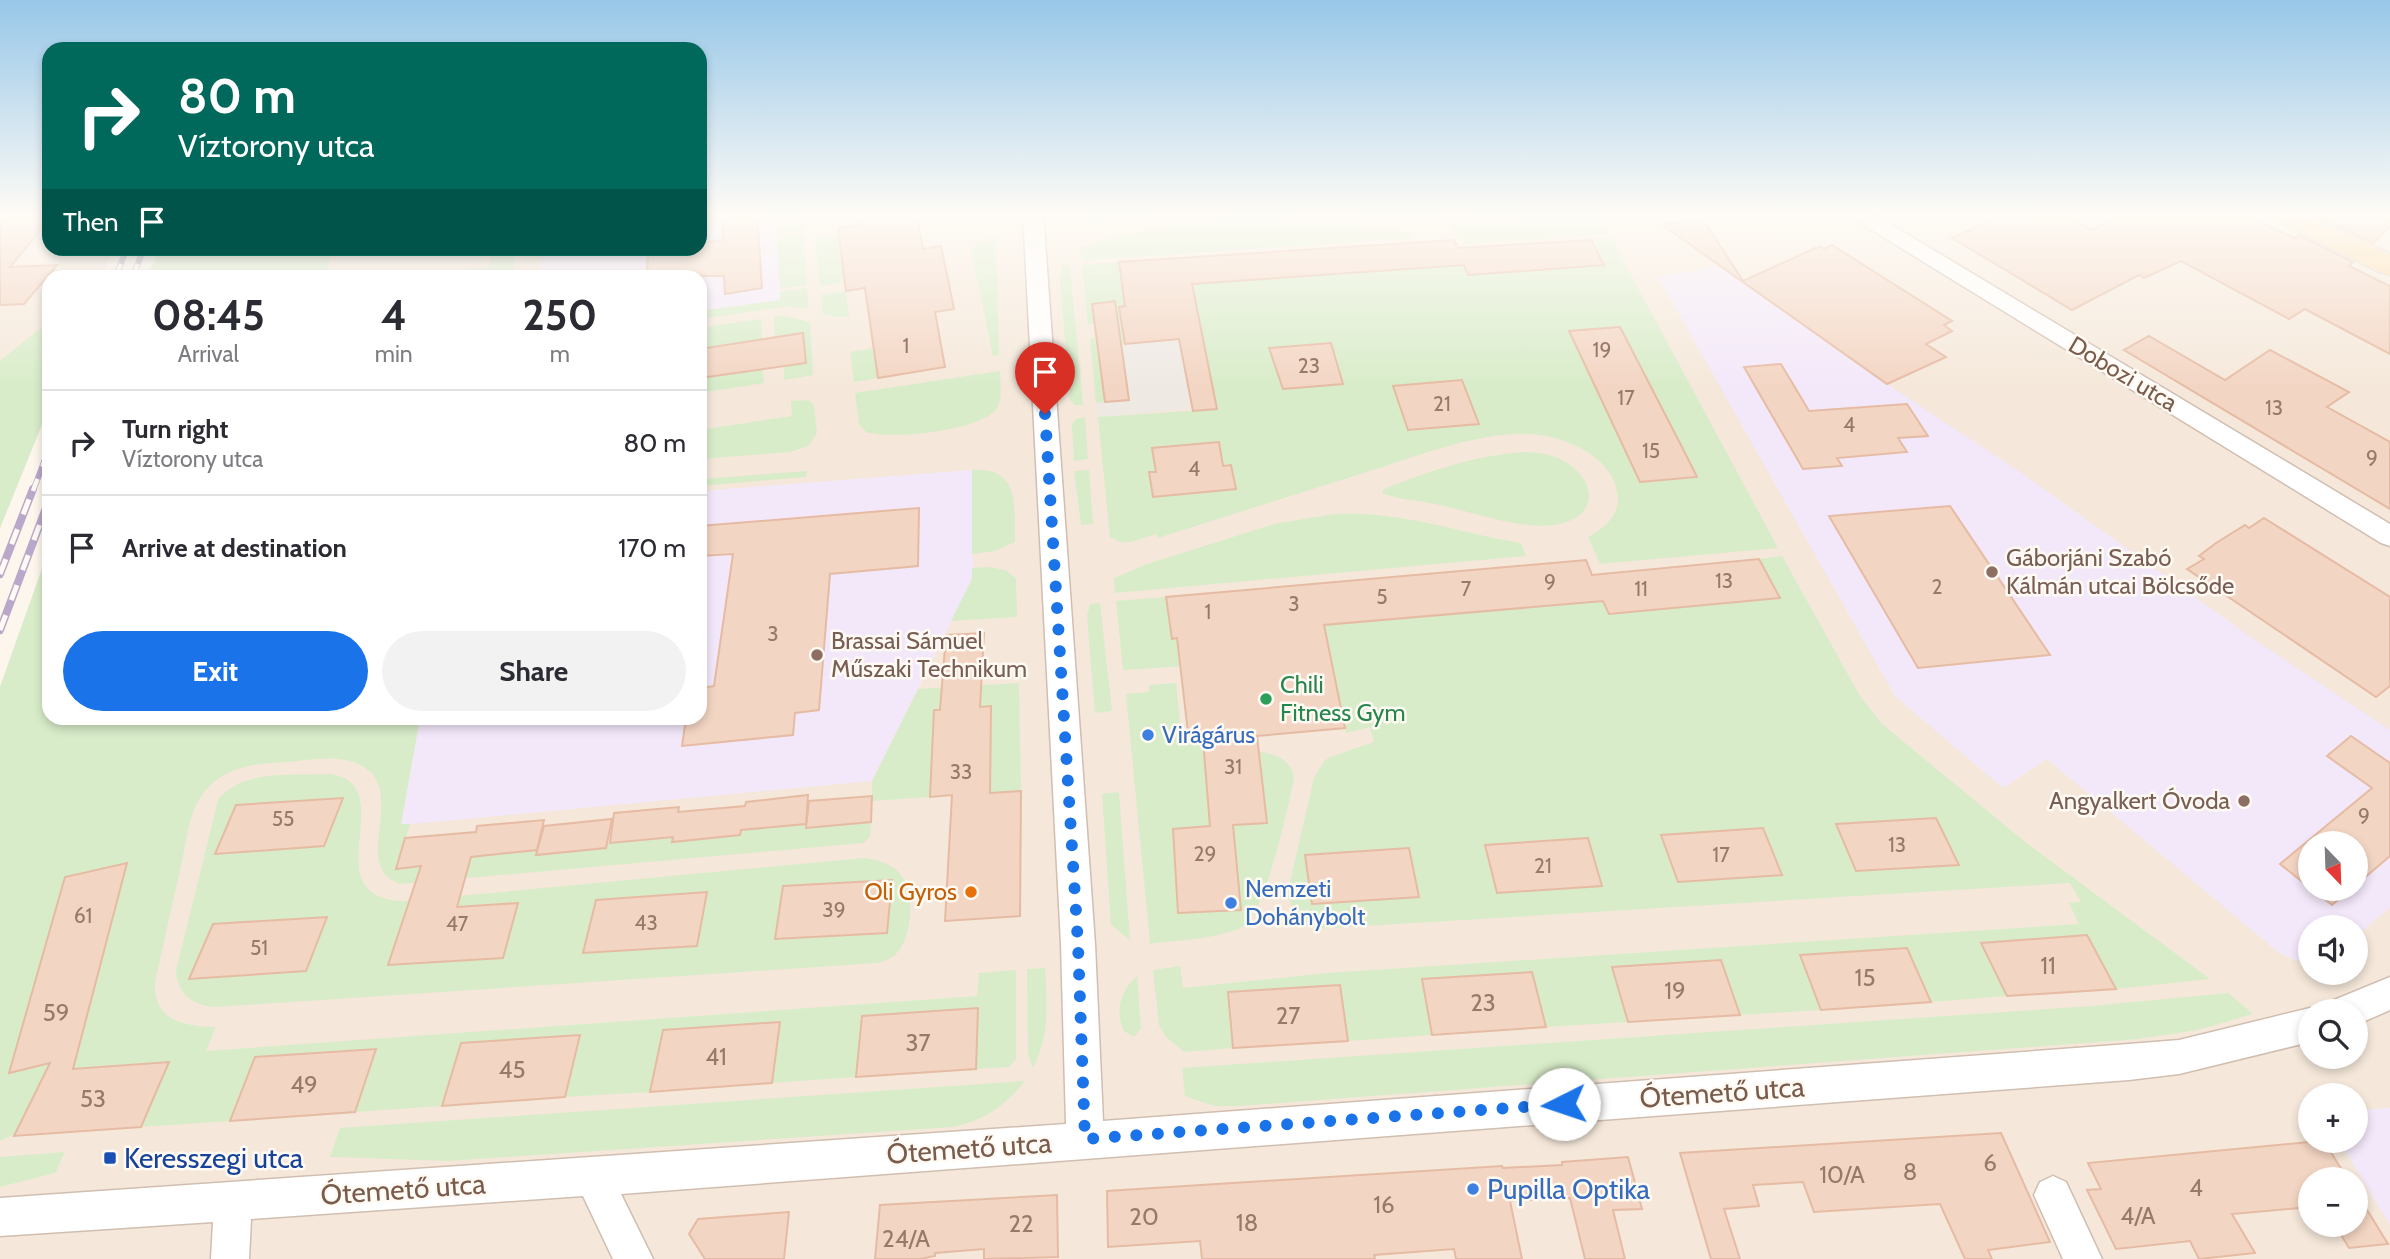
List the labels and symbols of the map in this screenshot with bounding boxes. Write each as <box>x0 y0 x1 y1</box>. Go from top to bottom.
street label: Dobozi utca <box>2064 330 2183 418</box>
house number: 1 <box>903 333 909 358</box>
house number: 19 <box>1593 337 1611 362</box>
pin <box>1015 342 1075 414</box>
house number: 23 <box>1298 353 1320 378</box>
house number: 17 <box>1617 385 1635 410</box>
house number: 21 <box>1433 391 1451 416</box>
house number: 13 <box>2265 395 2283 420</box>
house number: 4 <box>1843 412 1855 437</box>
house number: 15 <box>1642 438 1660 463</box>
house number: 9 <box>2366 445 2378 470</box>
house number: 4 <box>1188 456 1200 481</box>
place label: Gáborjáni Szabó Kálmán utcai Bölcsőde <box>2006 543 2234 600</box>
marker: Gáborjáni Szabó Kálmán utcai Bölcsőde <box>1984 564 2000 580</box>
house number: 13 <box>1715 568 1733 593</box>
house number: 9 <box>1544 569 1556 594</box>
house number: 2 <box>1931 574 1943 599</box>
house number: 7 <box>1461 576 1472 601</box>
house number: 11 <box>1634 576 1648 601</box>
house number: 5 <box>1376 584 1388 609</box>
house number: 3 <box>1288 591 1300 616</box>
house number: 1 <box>1205 599 1211 624</box>
house number: 3 <box>767 621 779 646</box>
place label: Brassai Sámuel Műszaki Technikum <box>831 626 1027 683</box>
marker: Brassai Sámuel Műszaki Technikum <box>809 647 825 663</box>
place label: Chili Fitness Gym <box>1280 670 1406 727</box>
marker: Chili Fitness Gym <box>1258 691 1274 707</box>
place label: Virágárus <box>1162 720 1255 749</box>
marker: Virágárus <box>1140 727 1156 743</box>
house number: 31 <box>1224 754 1242 779</box>
house number: 33 <box>950 759 972 784</box>
place label: Angyalkert Óvoda <box>2049 786 2230 815</box>
marker: Angyalkert Óvoda <box>2236 793 2252 809</box>
house number: 9 <box>2358 803 2370 828</box>
house number: 55 <box>272 806 294 831</box>
north arrow <box>2298 831 2368 901</box>
house number: 13 <box>1888 832 1906 857</box>
house number: 29 <box>1194 841 1216 866</box>
house number: 17 <box>1712 842 1730 867</box>
house number: 21 <box>1534 853 1552 878</box>
place label: Nemzeti Dohánybolt <box>1245 874 1365 931</box>
place label: Oli Gyros <box>864 877 957 906</box>
marker: Oli Gyros <box>963 884 979 900</box>
marker: Nemzeti Dohánybolt <box>1223 895 1239 911</box>
house number: 39 <box>822 897 846 922</box>
house number: 61 <box>74 903 92 928</box>
house number: 43 <box>634 910 658 935</box>
house number: 47 <box>446 911 469 936</box>
house number: 51 <box>250 935 268 960</box>
house number: 11 <box>2040 951 2056 980</box>
house number: 15 <box>1855 963 1875 992</box>
house number: 19 <box>1664 976 1686 1005</box>
house number: 23 <box>1470 988 1496 1017</box>
house number: 59 <box>43 998 69 1027</box>
house number: 27 <box>1276 1001 1300 1030</box>
house number: 37 <box>905 1028 931 1057</box>
house number: 41 <box>705 1042 727 1071</box>
house number: 45 <box>499 1055 525 1084</box>
position arrow <box>1527 1067 1601 1141</box>
street label: Ótemető utca <box>1638 1069 1806 1115</box>
house number: 49 <box>290 1070 318 1099</box>
house number: 53 <box>80 1084 106 1113</box>
street label: Ótemető utca <box>885 1125 1053 1171</box>
place label: Keresszegi utca <box>124 1141 304 1175</box>
house number: 6 <box>1983 1148 1997 1177</box>
marker: Keresszegi utca <box>102 1150 118 1166</box>
house number: 8 <box>1903 1157 1917 1186</box>
house number: 10/A <box>1819 1160 1865 1189</box>
street label: Ótemető utca <box>319 1166 487 1212</box>
place label: Pupilla Optika <box>1487 1172 1651 1206</box>
house number: 4 <box>2189 1173 2203 1202</box>
marker: Pupilla Optika <box>1465 1181 1481 1197</box>
house number: 16 <box>1373 1190 1395 1219</box>
house number: 4/A <box>2120 1201 2156 1230</box>
house number: 20 <box>1129 1202 1159 1231</box>
house number: 18 <box>1236 1208 1258 1237</box>
house number: 22 <box>1008 1209 1034 1238</box>
house number: 24/A <box>882 1224 930 1253</box>

